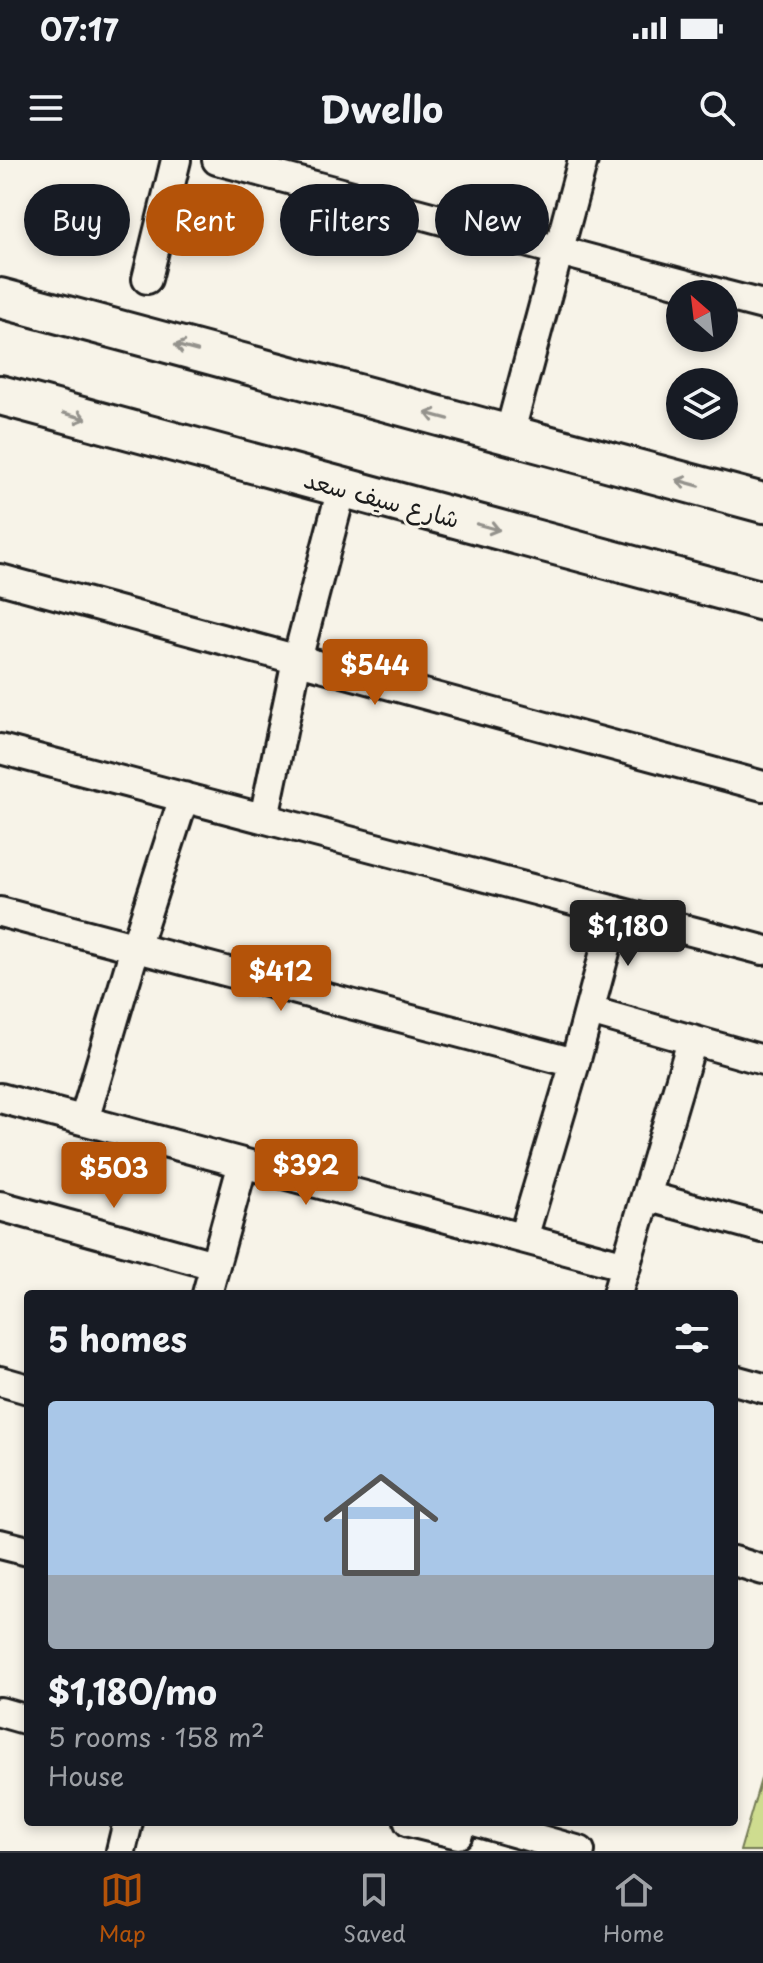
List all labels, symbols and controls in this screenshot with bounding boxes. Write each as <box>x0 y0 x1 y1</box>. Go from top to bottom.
text: 07:17 <box>40 6 118 51</box>
text: Dwello <box>320 81 443 135</box>
icon: menu <box>24 86 68 130</box>
icon: search <box>695 86 739 130</box>
chip: Buy <box>24 184 130 256</box>
chip: Rent <box>146 184 264 256</box>
chip: Filters <box>280 184 419 256</box>
chip: New <box>435 184 549 256</box>
north arrow <box>666 280 738 352</box>
map controls <box>666 280 738 440</box>
one-way arrow <box>173 339 199 354</box>
button: layers <box>666 368 738 440</box>
one-way arrow <box>424 407 450 422</box>
one-way arrow <box>62 409 88 424</box>
street label: شارع سيف سعد <box>300 460 464 537</box>
one-way arrow <box>675 475 701 490</box>
one-way arrow <box>475 521 501 536</box>
pin: $544 <box>328 639 422 707</box>
text: $544 <box>341 645 409 684</box>
pin: $1,180 <box>563 900 693 968</box>
text: $1,180 <box>588 906 668 945</box>
pin: $412 <box>234 945 328 1013</box>
text: $412 <box>249 951 313 990</box>
pin: $392 <box>259 1139 353 1207</box>
pin: $503 <box>67 1142 161 1210</box>
text: $392 <box>273 1145 339 1184</box>
text: $503 <box>79 1148 149 1187</box>
text: 5 homes <box>48 1312 187 1364</box>
icon: filters <box>670 1316 714 1360</box>
icon: home <box>309 1453 453 1597</box>
text: $1,180/mo <box>48 1665 217 1717</box>
text: 5 rooms · 158 m² <box>48 1717 265 1756</box>
text: House <box>48 1756 124 1795</box>
tab: Map <box>99 1868 146 1949</box>
tab: Saved <box>343 1868 406 1949</box>
tab: Home <box>603 1868 664 1949</box>

